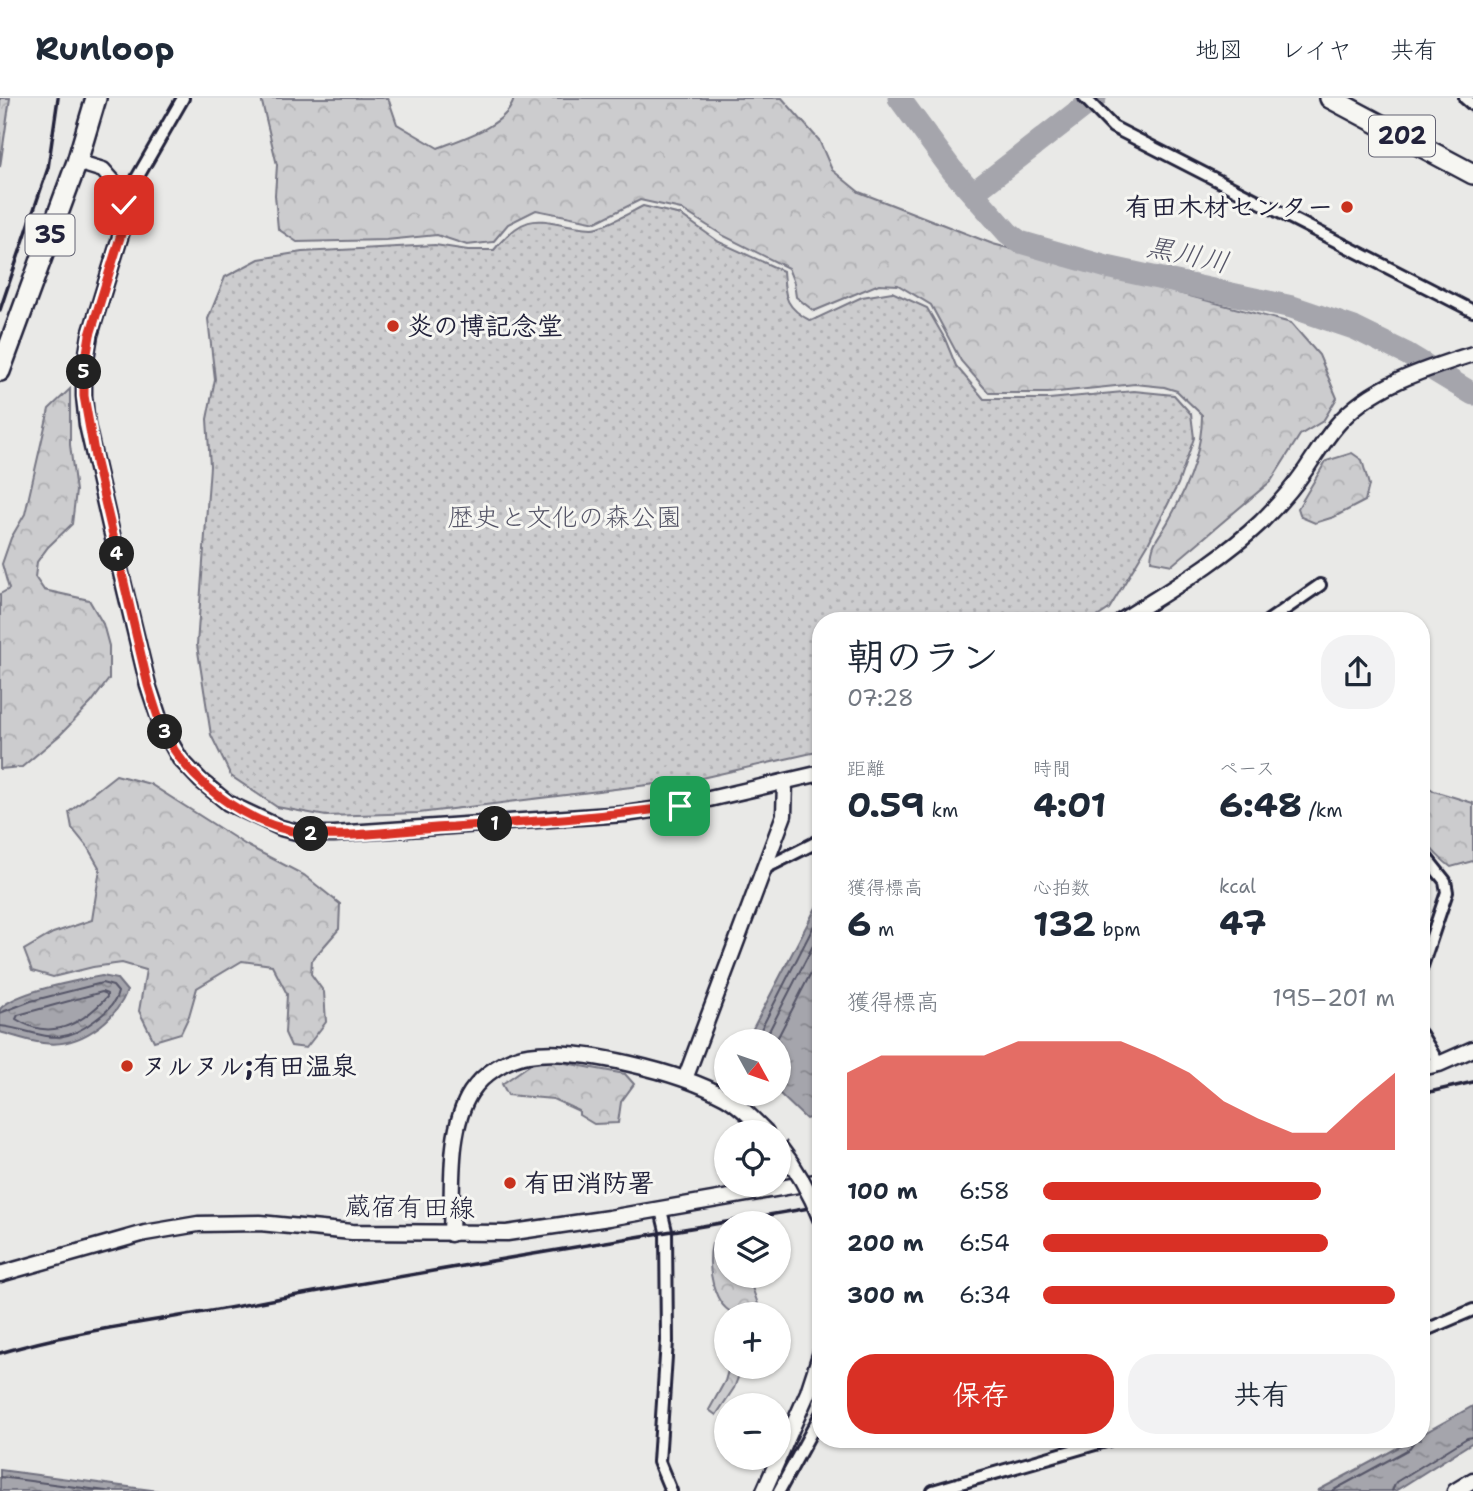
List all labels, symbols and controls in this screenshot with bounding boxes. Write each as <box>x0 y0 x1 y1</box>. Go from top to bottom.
text: Runloop <box>35 26 174 71</box>
text: 地図 <box>1195 34 1243 66</box>
text: レイヤ <box>1281 34 1352 66</box>
text: 共有 <box>1390 34 1438 66</box>
road number: 202 <box>1369 116 1435 156</box>
pin <box>94 175 154 235</box>
icon: check <box>105 186 143 224</box>
place label: 有田木材センター <box>1125 189 1333 224</box>
marker: 有田木材センター <box>1339 199 1355 215</box>
road number: 35 <box>26 215 74 256</box>
water label: 黒川川 <box>1143 227 1233 281</box>
place label: 炎の博記念堂 <box>407 308 563 343</box>
marker: 炎の博記念堂 <box>385 318 401 334</box>
pin: 5 <box>66 354 102 390</box>
text: 5 <box>78 359 89 384</box>
park label: 歴史と文化の森公園 <box>448 499 682 534</box>
pin: 4 <box>100 536 134 572</box>
text: 4 <box>110 541 123 566</box>
text: 朝のラン <box>847 631 999 682</box>
button: share <box>1321 635 1395 709</box>
text: 07:28 <box>847 683 914 713</box>
pin: 3 <box>148 714 182 750</box>
text: 3 <box>158 719 171 744</box>
text: 距離 <box>847 756 885 781</box>
text: 時間 <box>1033 756 1071 781</box>
text: ペース <box>1219 756 1275 781</box>
pin <box>650 776 710 836</box>
text: 0.59 <box>847 781 925 828</box>
text: 4:01 <box>1033 781 1106 828</box>
text: 6:48 <box>1219 781 1302 828</box>
icon: arrive <box>661 787 699 825</box>
text: km <box>925 798 958 823</box>
text: /km <box>1302 798 1343 823</box>
pin: 1 <box>477 806 512 842</box>
text: 1 <box>490 811 499 836</box>
pin: 2 <box>294 816 328 852</box>
text: 2 <box>304 821 317 846</box>
text: kcal <box>1219 874 1256 899</box>
text: 獲得標高 <box>847 875 923 900</box>
text: 心拍数 <box>1033 875 1090 900</box>
text: 47 <box>1219 899 1267 946</box>
text: 6 <box>847 900 872 947</box>
text: 132 <box>1033 900 1096 947</box>
text: m <box>872 917 894 942</box>
text: bpm <box>1096 917 1141 942</box>
text: 195–201 m <box>1272 983 1395 1013</box>
text: 獲得標高 <box>847 987 939 1017</box>
north arrow <box>714 1029 791 1106</box>
map controls <box>714 1029 791 1470</box>
place label: ヌルヌル;有田温泉 <box>141 1048 357 1083</box>
marker: ヌルヌル;有田温泉 <box>119 1058 135 1074</box>
button: locate <box>714 1120 791 1197</box>
place label: 有田消防署 <box>524 1165 654 1200</box>
marker: 有田消防署 <box>502 1175 518 1191</box>
text: 100 m <box>847 1176 918 1206</box>
text: 6:58 <box>959 1176 1010 1206</box>
street label: 蔵宿有田線 <box>345 1188 475 1225</box>
button: layers <box>714 1211 791 1288</box>
text: 200 m <box>847 1228 924 1258</box>
text: 6:54 <box>959 1228 1010 1258</box>
text: 300 m <box>847 1280 924 1310</box>
text: 6:34 <box>959 1280 1011 1310</box>
button: + <box>714 1302 791 1379</box>
button: 保存 <box>847 1354 1114 1434</box>
button: 共有 <box>1128 1354 1395 1434</box>
button: − <box>714 1393 791 1470</box>

